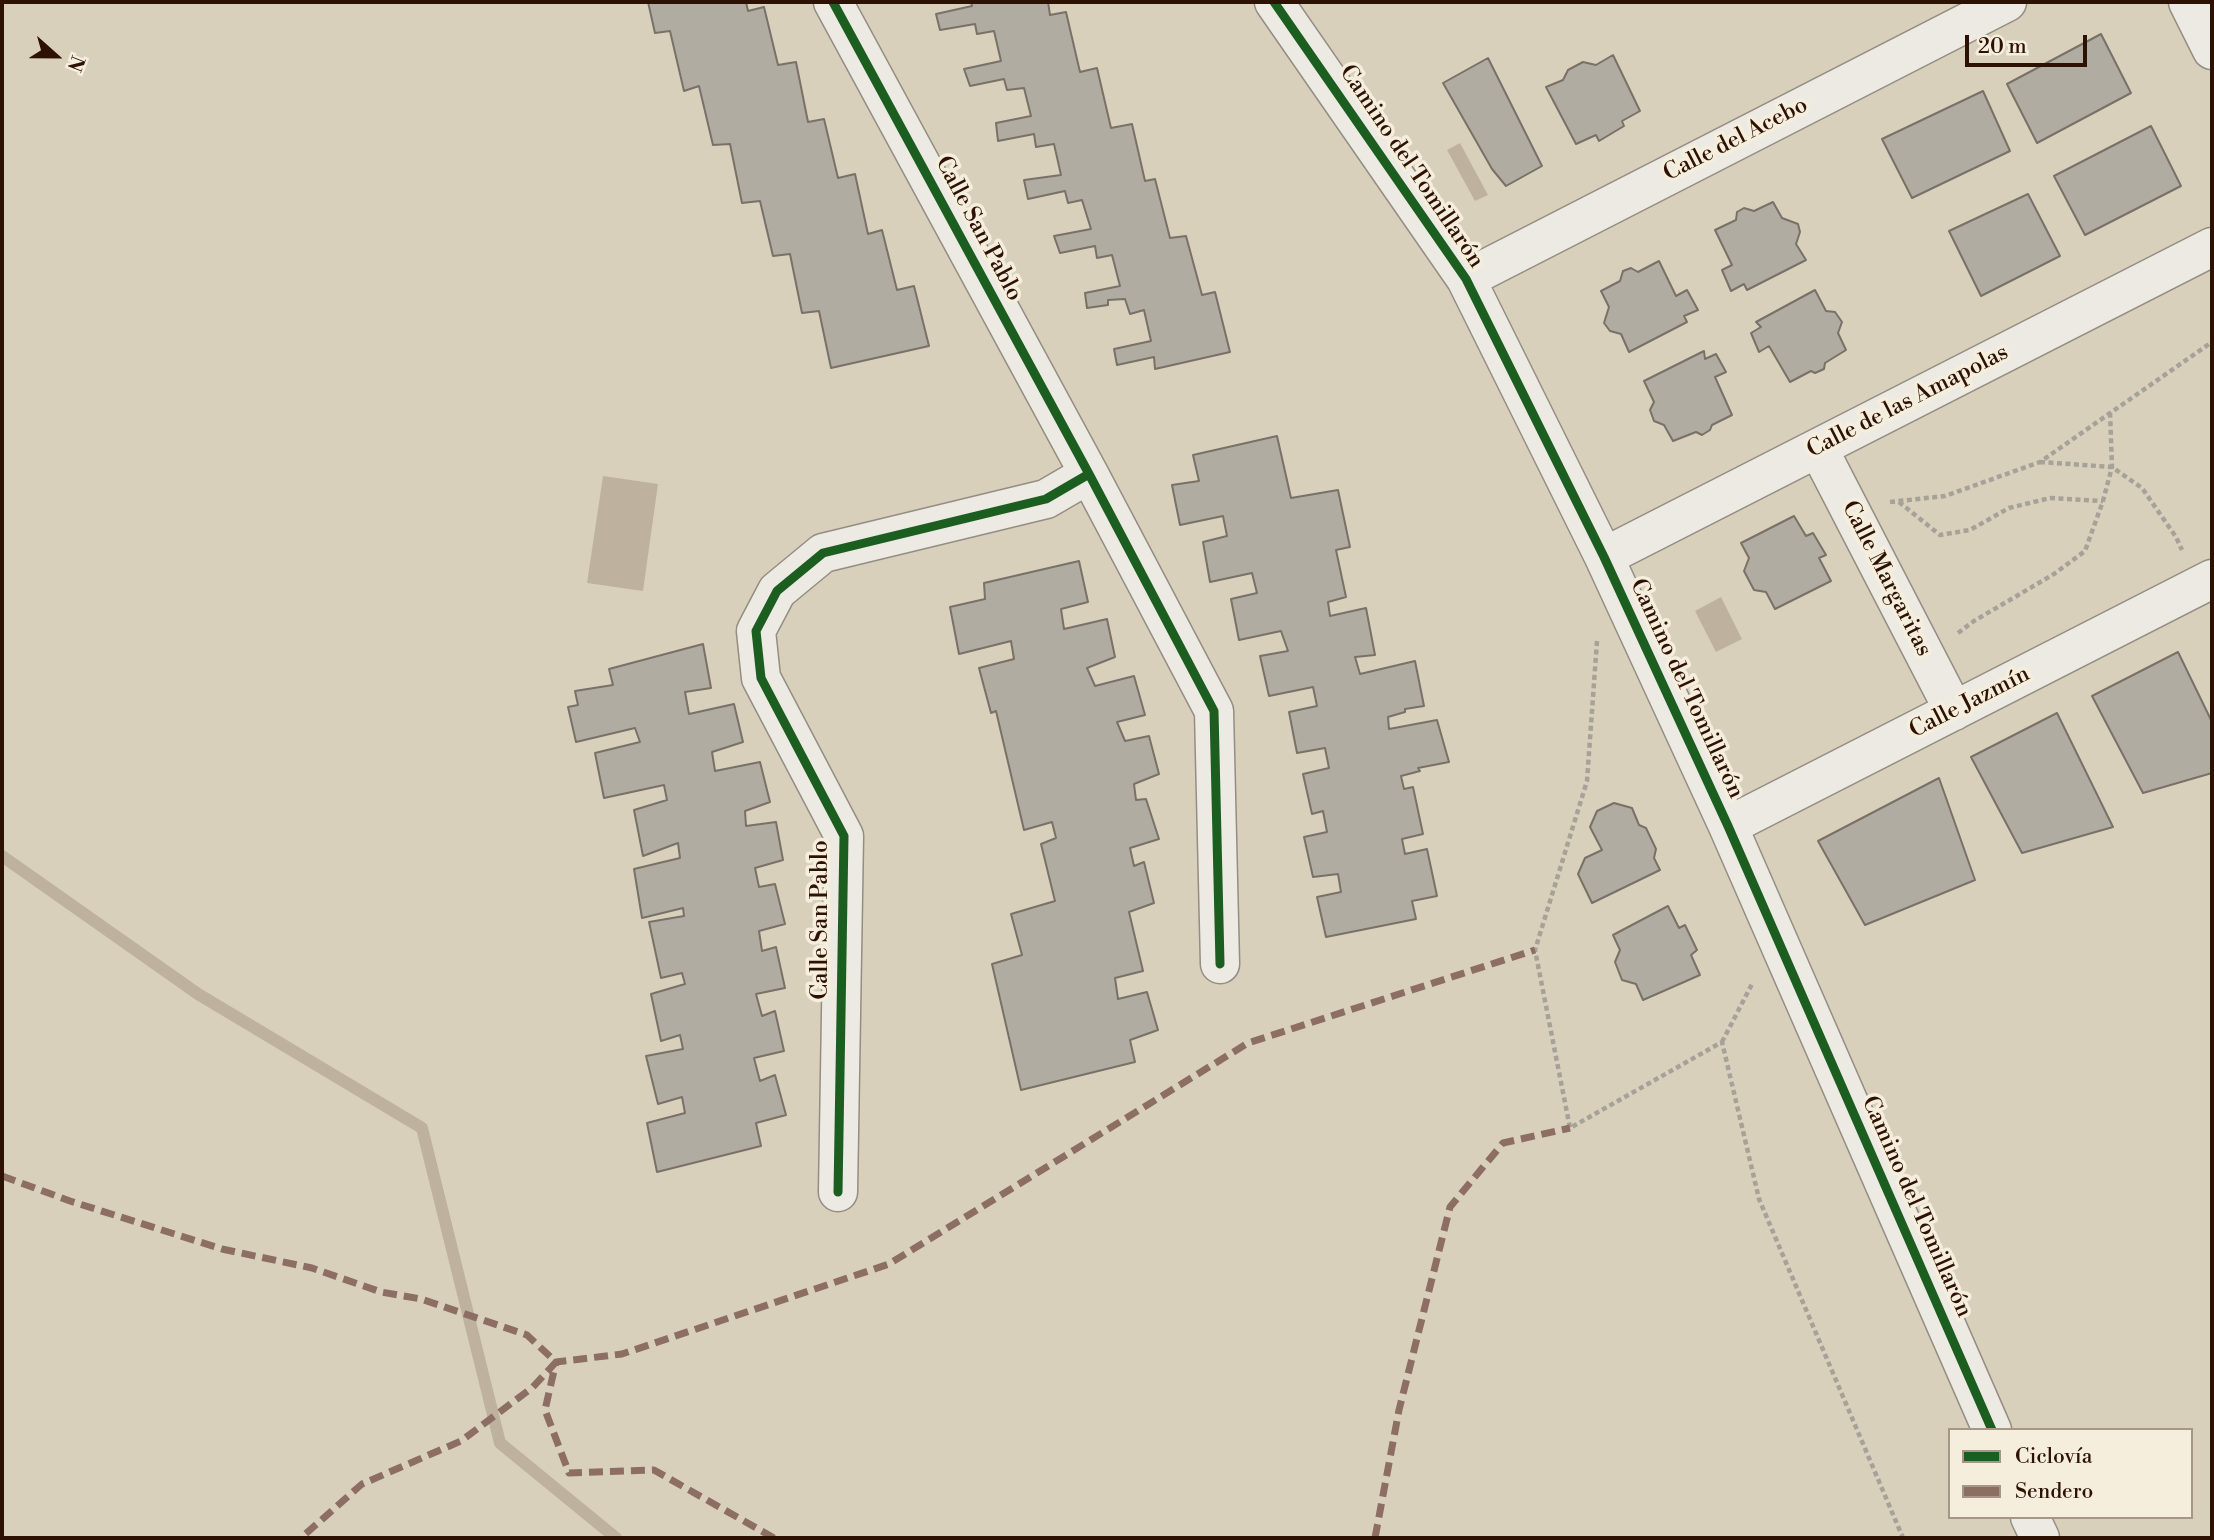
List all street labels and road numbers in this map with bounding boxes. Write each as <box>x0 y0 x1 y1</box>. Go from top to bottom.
street label: Camino del Tomillarón <box>1333 60 1489 274</box>
street label: Calle del Acebo <box>1659 92 1813 188</box>
street label: Calle San Pablo <box>928 152 1028 306</box>
street label: Calle de las Amapolas <box>1803 339 2013 465</box>
street label: Calle Margaritas <box>1835 497 1937 661</box>
street label: Camino del Tomillarón <box>1623 575 1749 803</box>
street label: Calle Jazmín <box>1905 661 2035 745</box>
street label: Calle San Pablo <box>807 840 835 1000</box>
street label: Camino del Tomillarón <box>1855 1092 1977 1322</box>

